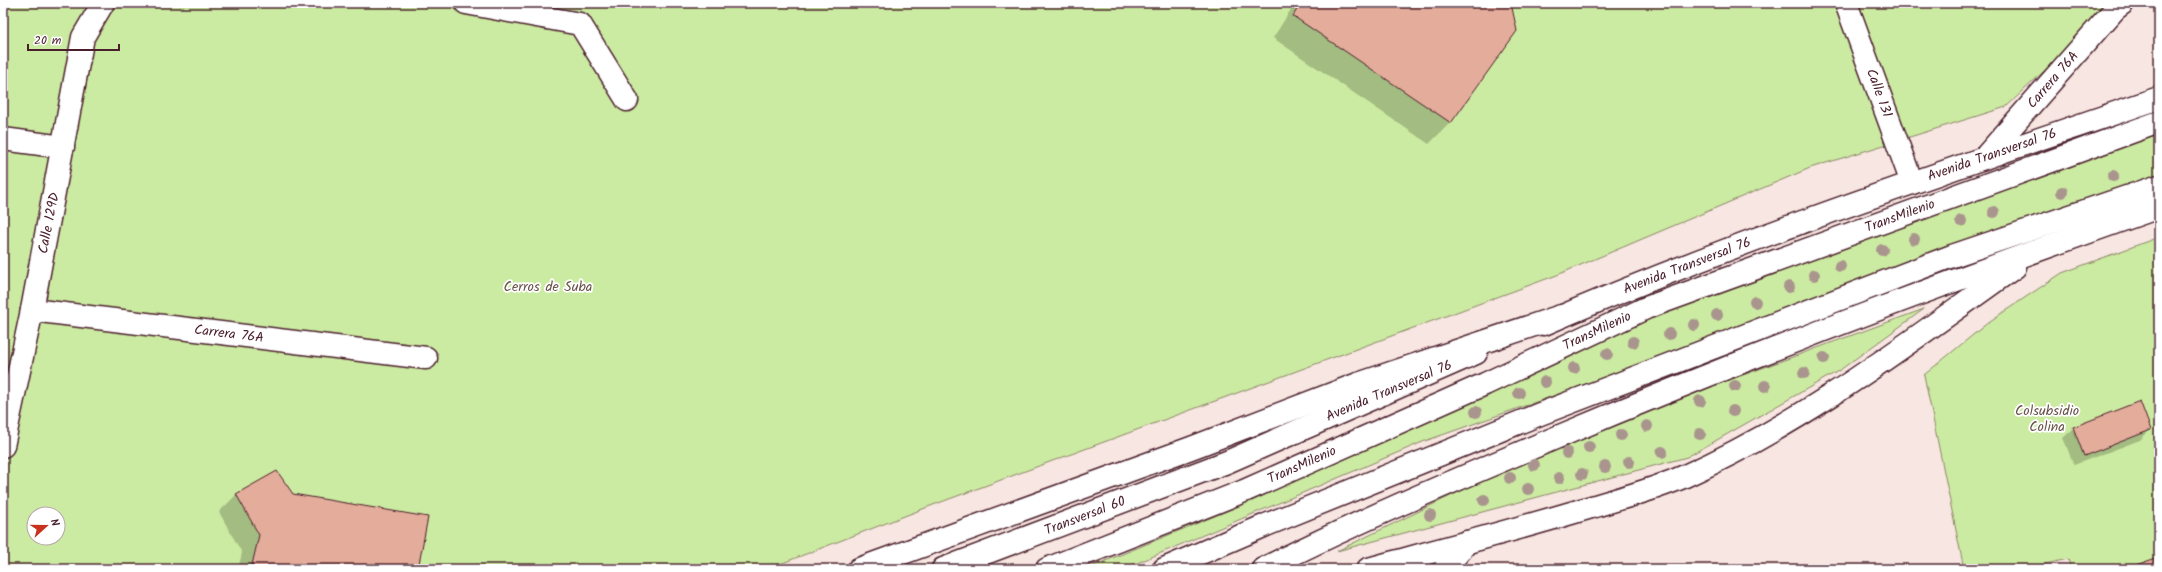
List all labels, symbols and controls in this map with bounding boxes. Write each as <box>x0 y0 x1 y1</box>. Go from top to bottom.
scale bar <box>28 26 119 52</box>
text: 20 m <box>34 31 62 50</box>
street label: Carrera 76A <box>2022 46 2084 114</box>
street label: Calle 131 <box>1860 66 1898 120</box>
street label: Avenida Transversal 76 <box>1924 123 2060 187</box>
street label: Calle 129D <box>32 190 66 256</box>
street label: TransMilenio <box>1862 193 1938 239</box>
street label: Avenida Transversal 76 <box>1620 231 1754 301</box>
park label: Cerros de Suba <box>504 276 592 298</box>
street label: TransMilenio <box>1559 306 1635 356</box>
street label: Carrera 76A <box>193 319 265 349</box>
street label: Avenida Transversal 76 <box>1322 354 1456 428</box>
park label: Colsubsidio Colina <box>2015 400 2079 438</box>
street label: TransMilenio <box>1264 440 1340 490</box>
street label: Transversal 60 <box>1041 490 1129 542</box>
north arrow <box>26 506 66 546</box>
text: N <box>45 516 64 529</box>

